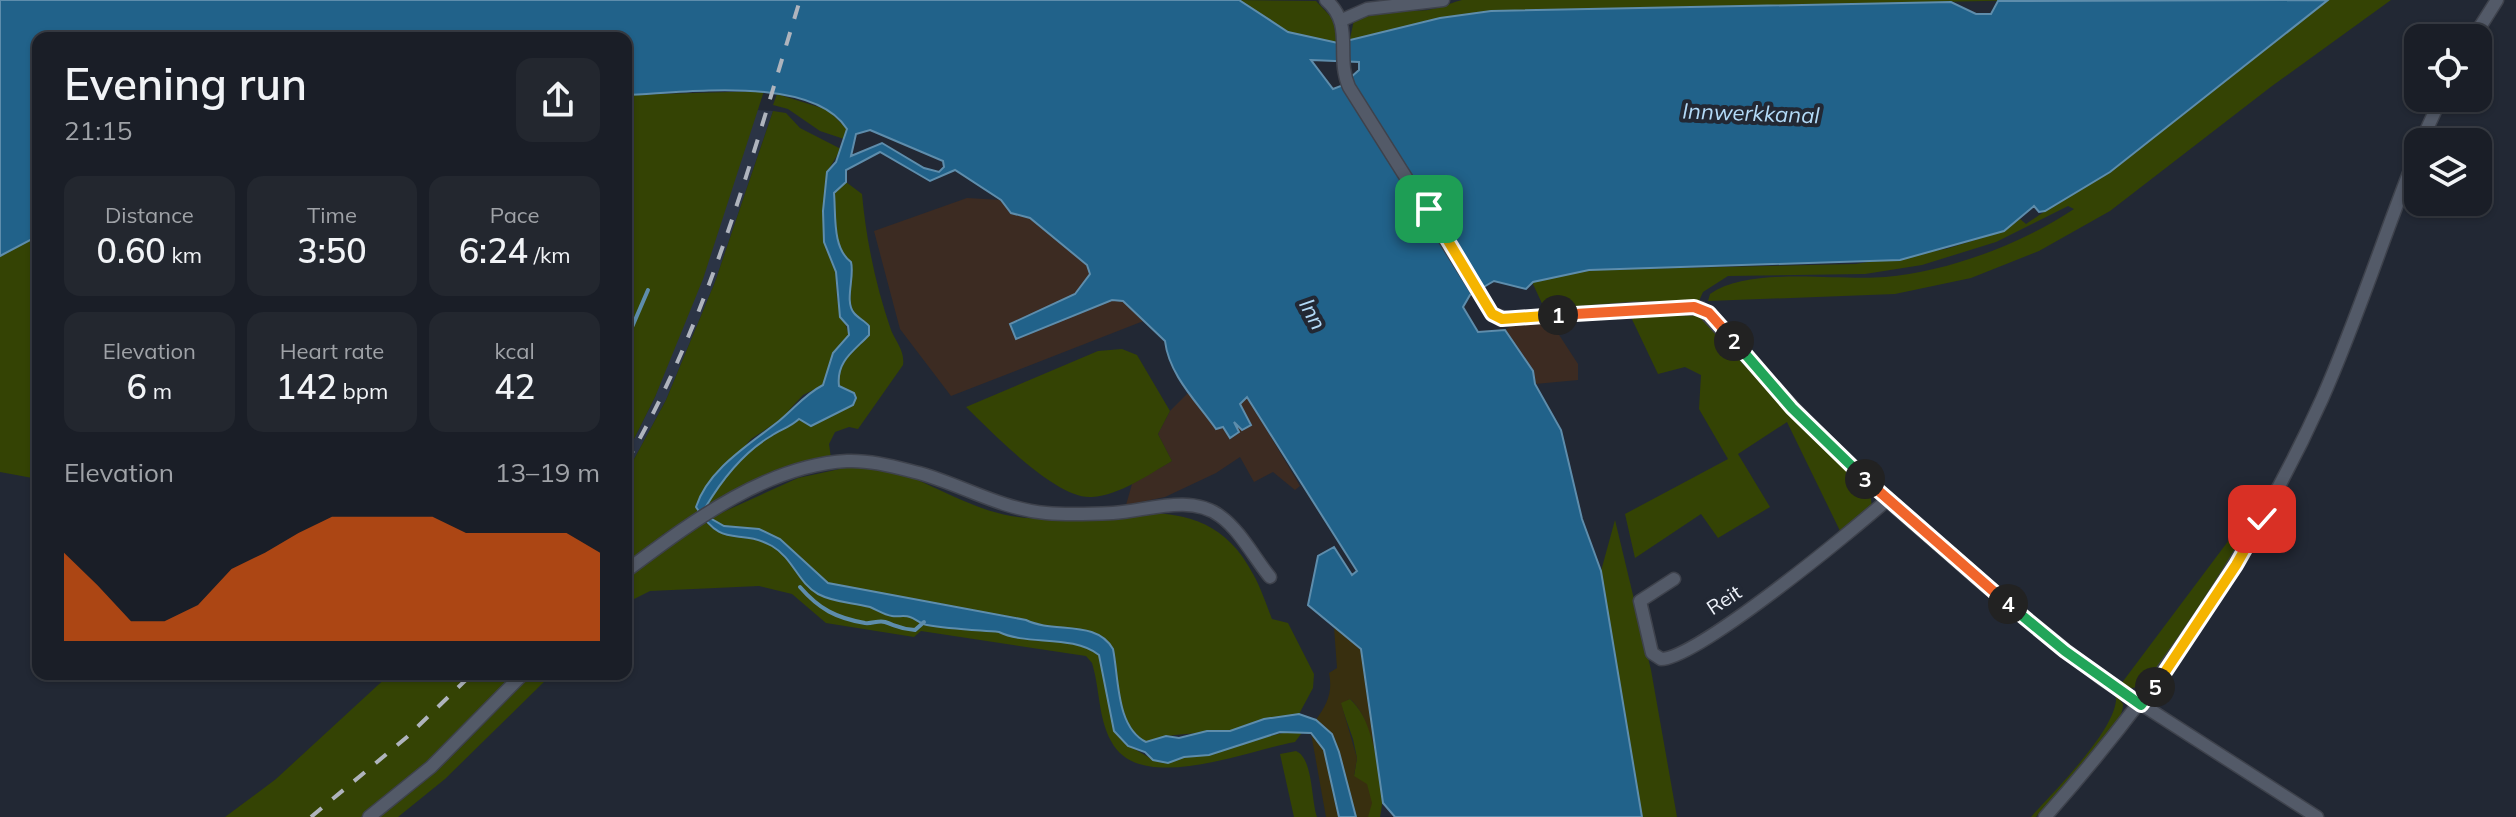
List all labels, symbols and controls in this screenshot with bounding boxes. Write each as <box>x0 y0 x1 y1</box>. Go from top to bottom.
map controls <box>2404 24 2492 216</box>
button: locate <box>2404 24 2492 112</box>
text: Evening run <box>64 56 307 111</box>
button: share <box>516 58 600 142</box>
water label: Innwerkkanal <box>1682 97 1821 129</box>
text: 21:15 <box>64 114 132 147</box>
button: layers <box>2404 128 2492 216</box>
pin <box>1395 175 1463 243</box>
icon: arrive <box>1407 187 1451 231</box>
text: Distance <box>105 201 194 229</box>
text: Time <box>307 201 357 229</box>
text: Pace <box>490 201 539 229</box>
text: 0.60 <box>97 229 166 272</box>
text: 3:50 <box>297 229 367 272</box>
text: 6:24 <box>459 229 528 272</box>
text: km <box>166 241 202 269</box>
text: /km <box>528 241 571 269</box>
water label: Inn <box>1293 294 1333 334</box>
pin: 1 <box>1538 295 1578 335</box>
text: 1 <box>1551 301 1565 329</box>
pin: 2 <box>1714 321 1754 361</box>
text: 2 <box>1727 327 1741 355</box>
text: Elevation <box>103 337 196 365</box>
text: Heart rate <box>280 337 384 365</box>
text: kcal <box>495 337 535 365</box>
text: 6 <box>127 365 147 408</box>
text: 142 <box>276 365 337 408</box>
text: 42 <box>494 365 535 408</box>
text: m <box>147 377 172 405</box>
text: bpm <box>337 377 388 405</box>
text: Elevation <box>64 456 174 489</box>
text: 13–19 m <box>495 456 600 489</box>
pin: 3 <box>1845 459 1885 499</box>
text: 3 <box>1858 465 1872 493</box>
pin <box>2228 485 2296 553</box>
icon: check <box>2240 497 2284 541</box>
street label: Reit <box>1702 579 1746 620</box>
pin: 4 <box>1988 584 2028 624</box>
text: 4 <box>2001 590 2015 618</box>
pin: 5 <box>2135 667 2175 707</box>
text: 5 <box>2148 673 2162 701</box>

